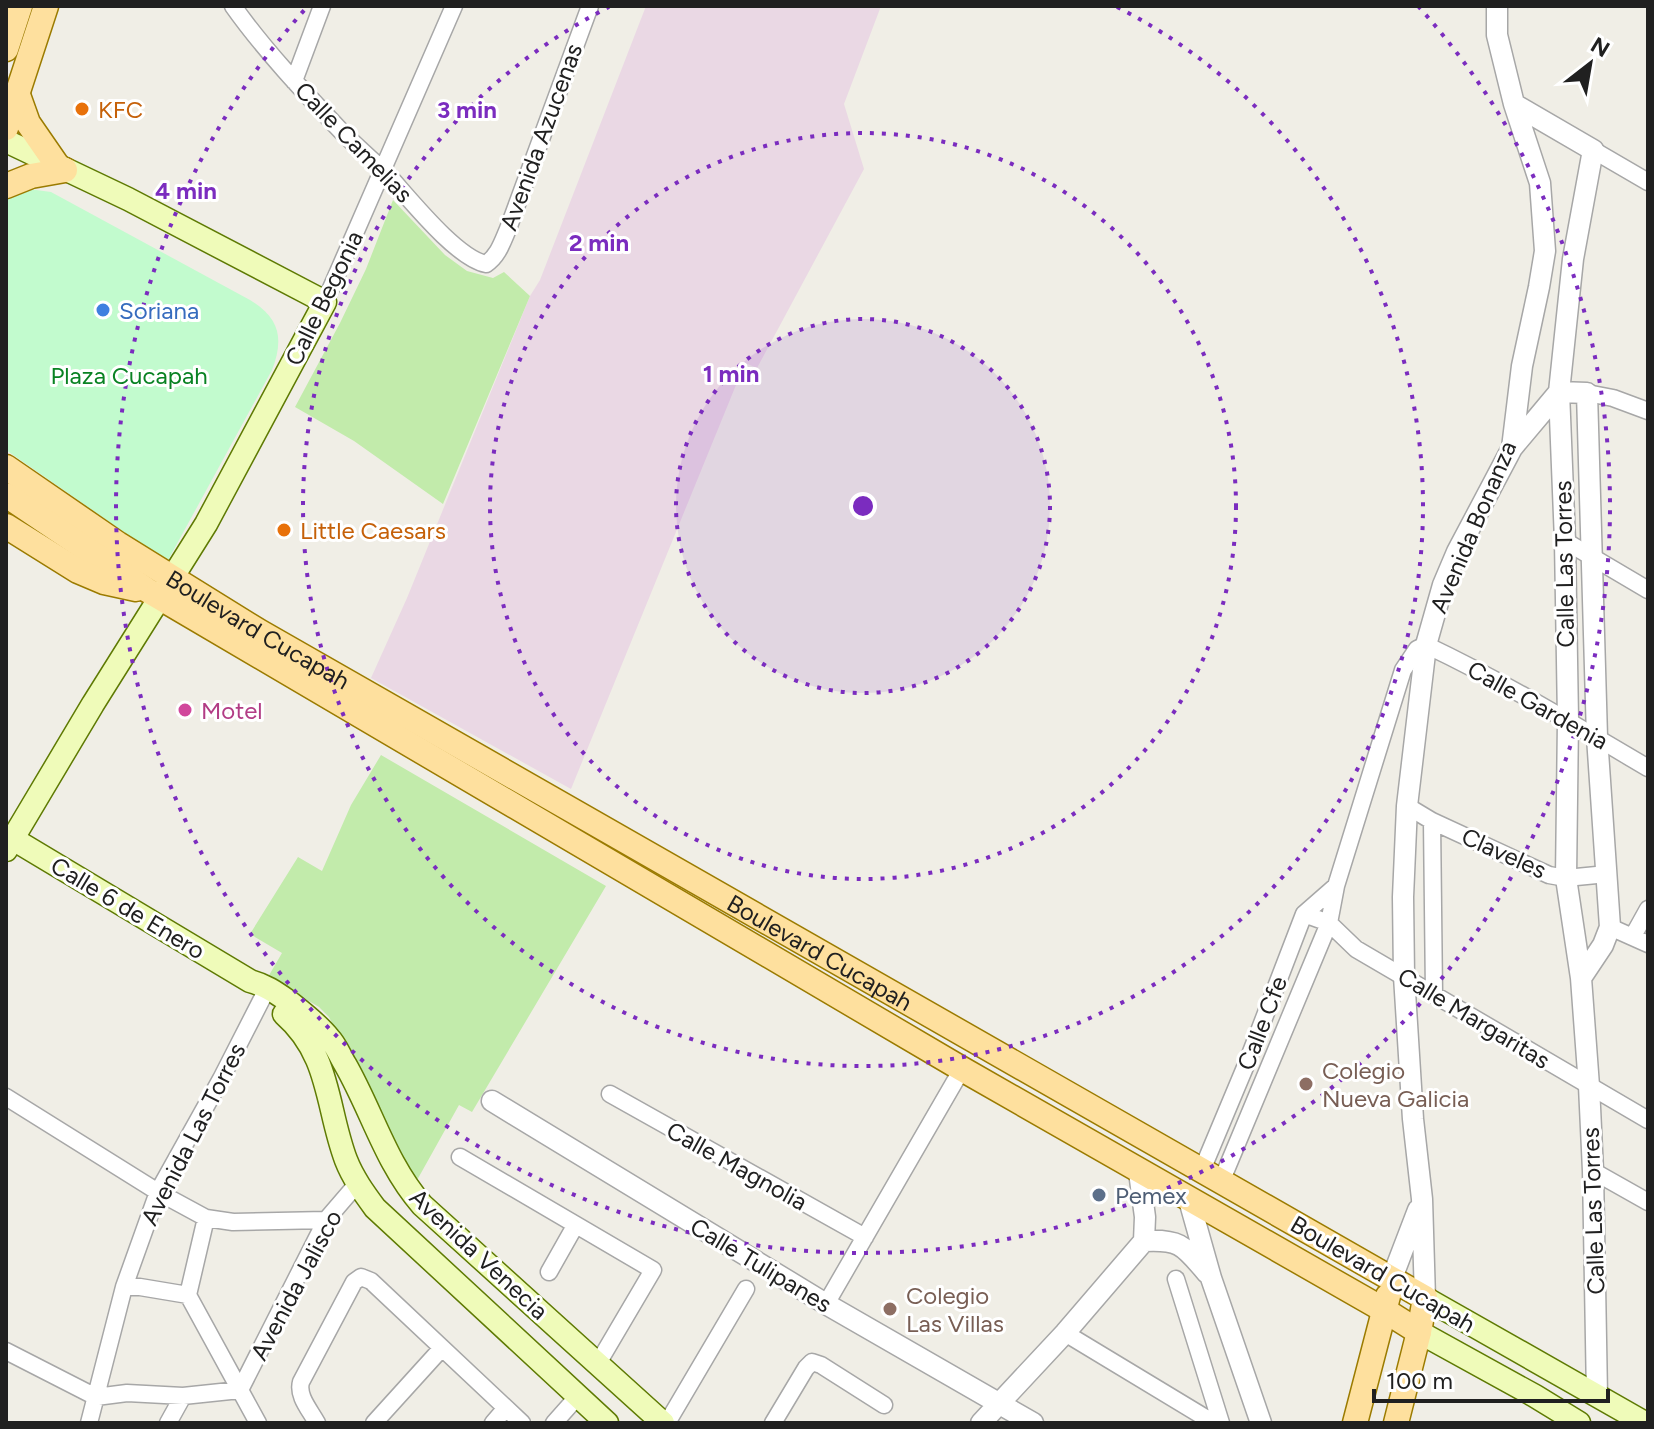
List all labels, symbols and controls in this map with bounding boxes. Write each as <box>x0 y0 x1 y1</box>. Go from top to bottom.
north arrow <box>1550 24 1630 104</box>
text: N <box>1586 31 1614 63</box>
street label: Avenida Azucenas <box>494 40 588 234</box>
street label: Calle Camelias <box>289 76 419 208</box>
place label: KFC <box>98 95 143 124</box>
text: 3 min <box>437 95 497 124</box>
marker: KFC <box>73 100 91 118</box>
text: 4 min <box>155 176 217 205</box>
street label: Calle Begonia <box>279 226 369 370</box>
text: 2 min <box>569 228 629 257</box>
place label: Soriana <box>119 296 199 325</box>
marker: Soriana <box>94 301 112 319</box>
text: 1 min <box>703 359 759 388</box>
park label: Plaza Cucapah <box>50 361 208 390</box>
street label: Avenida Bonanza <box>1424 437 1522 617</box>
street label: Calle Las Torres <box>1548 480 1580 648</box>
centre of rings <box>849 492 877 520</box>
place label: Little Caesars <box>300 516 446 545</box>
marker: Little Caesars <box>275 521 293 539</box>
street label: Boulevard Cucapah <box>161 563 355 695</box>
street label: Calle Gardenia <box>1463 654 1613 756</box>
place label: Motel <box>201 696 263 725</box>
marker: Motel <box>176 701 194 719</box>
street label: Claveles <box>1457 822 1551 884</box>
street label: Calle 6 de Enero <box>46 851 210 965</box>
street label: Boulevard Cucapah <box>722 888 918 1016</box>
street label: Calle Margaritas <box>1393 961 1555 1075</box>
street label: Calle Cfe <box>1231 972 1293 1074</box>
street label: Avenida Las Torres <box>135 1038 251 1230</box>
place label: Colegio Nueva Galicia <box>1322 1056 1469 1113</box>
marker: Colegio Nueva Galicia <box>1297 1075 1315 1093</box>
street label: Calle Magnolia <box>662 1115 812 1217</box>
street label: Calle Las Torres <box>1576 1127 1610 1295</box>
place label: Pemex <box>1115 1181 1187 1210</box>
street label: Avenida Venecia <box>404 1183 554 1325</box>
marker: Pemex <box>1090 1186 1108 1204</box>
street label: Avenida Jalisco <box>244 1205 348 1365</box>
street label: Boulevard Cucapah <box>1286 1209 1480 1339</box>
street label: Calle Tulipanes <box>685 1211 837 1319</box>
place label: Colegio Las Villas <box>906 1281 1004 1338</box>
marker: Colegio Las Villas <box>881 1300 899 1318</box>
scale bar <box>1374 1353 1608 1403</box>
text: 100 m <box>1386 1366 1453 1395</box>

